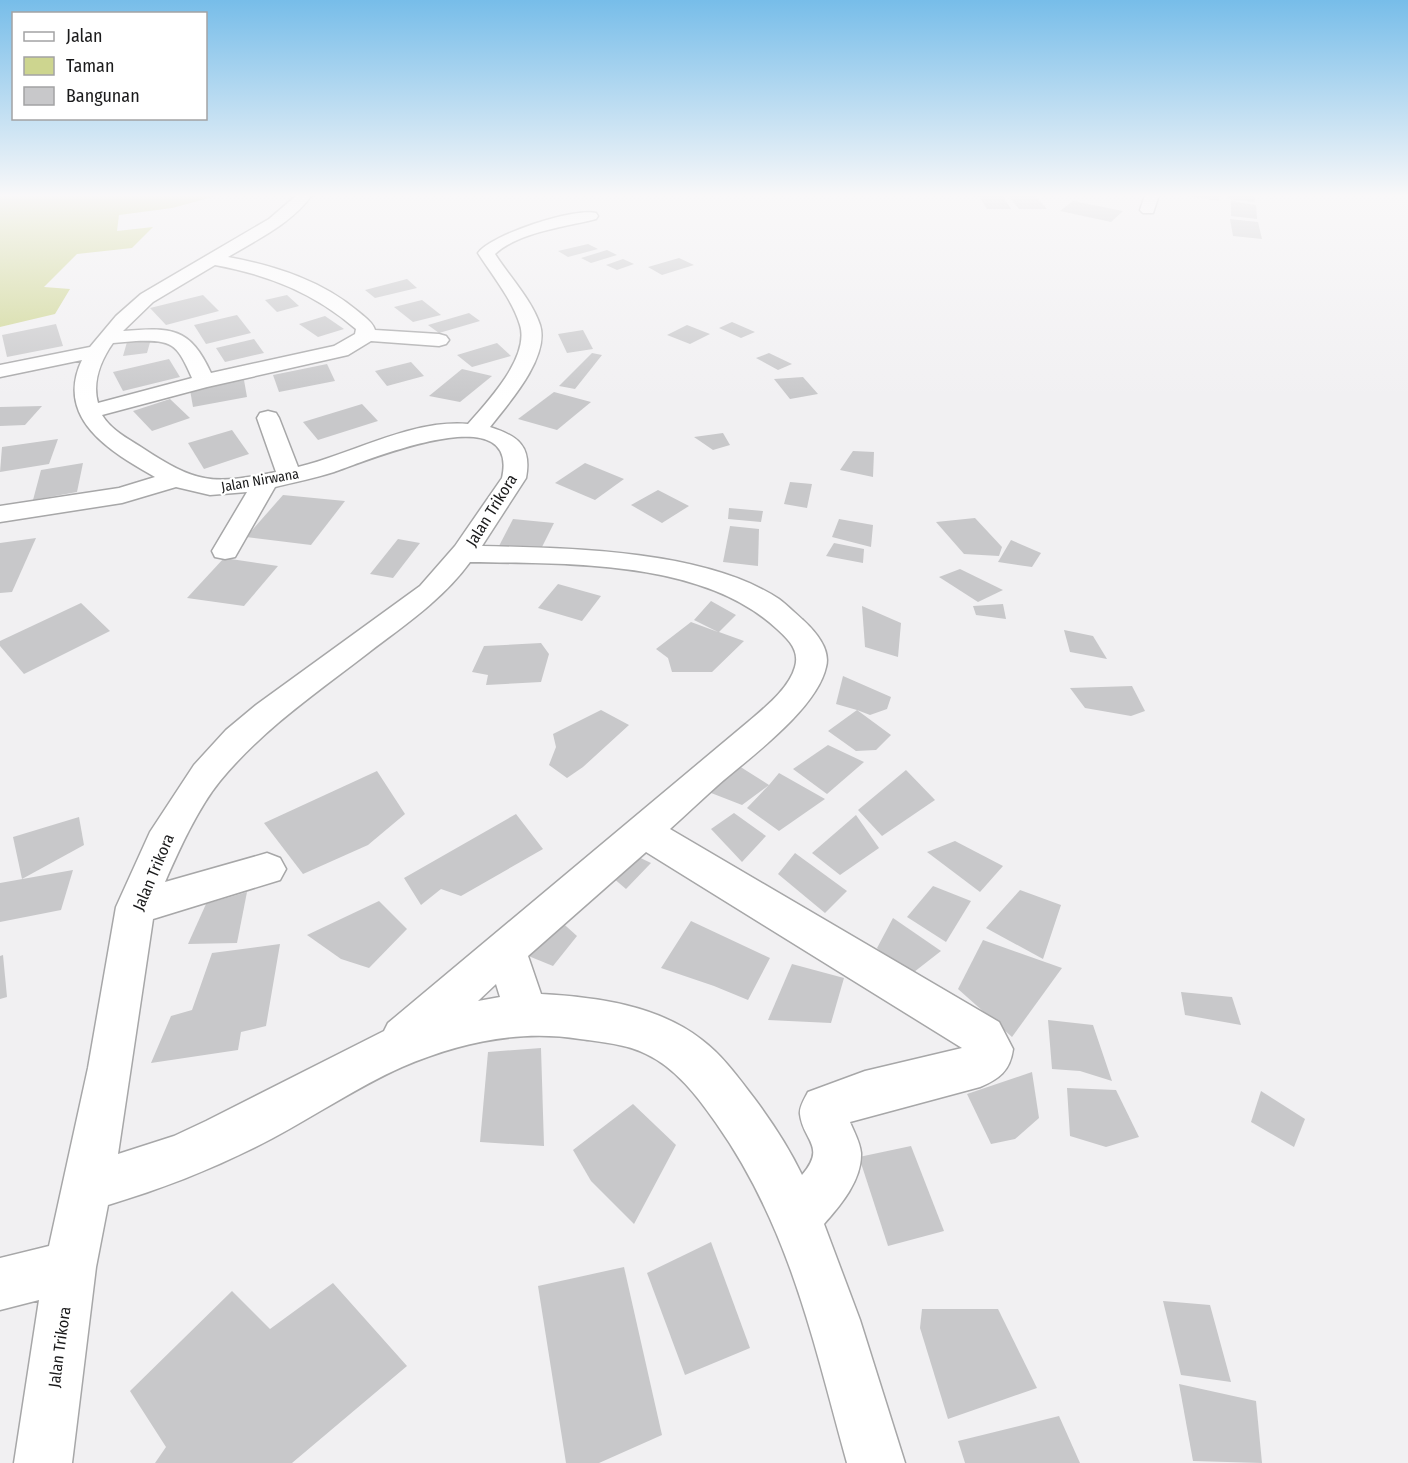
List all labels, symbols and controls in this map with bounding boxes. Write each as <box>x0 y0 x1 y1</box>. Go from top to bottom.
legend <box>12 12 207 120</box>
text: Jalan <box>66 25 103 47</box>
text: Taman <box>66 55 114 77</box>
text: Bangunan <box>66 85 140 107</box>
street label: Jalan Nirwana <box>220 465 300 496</box>
street label: Jalan Trikora <box>462 471 521 550</box>
street label: Jalan Trikora <box>129 831 178 913</box>
street label: Jalan Trikora <box>44 1305 75 1389</box>

